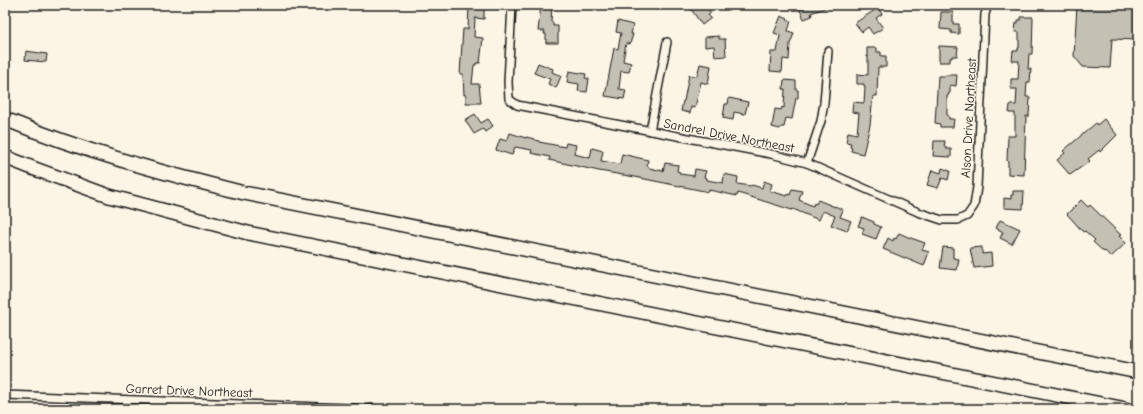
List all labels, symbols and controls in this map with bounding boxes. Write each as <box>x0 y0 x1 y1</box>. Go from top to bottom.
street label: Alson Drive Northeast <box>958 56 979 178</box>
street label: Sandrel Drive Northeast <box>662 115 797 156</box>
street label: Garret Drive Northeast <box>125 381 254 400</box>

